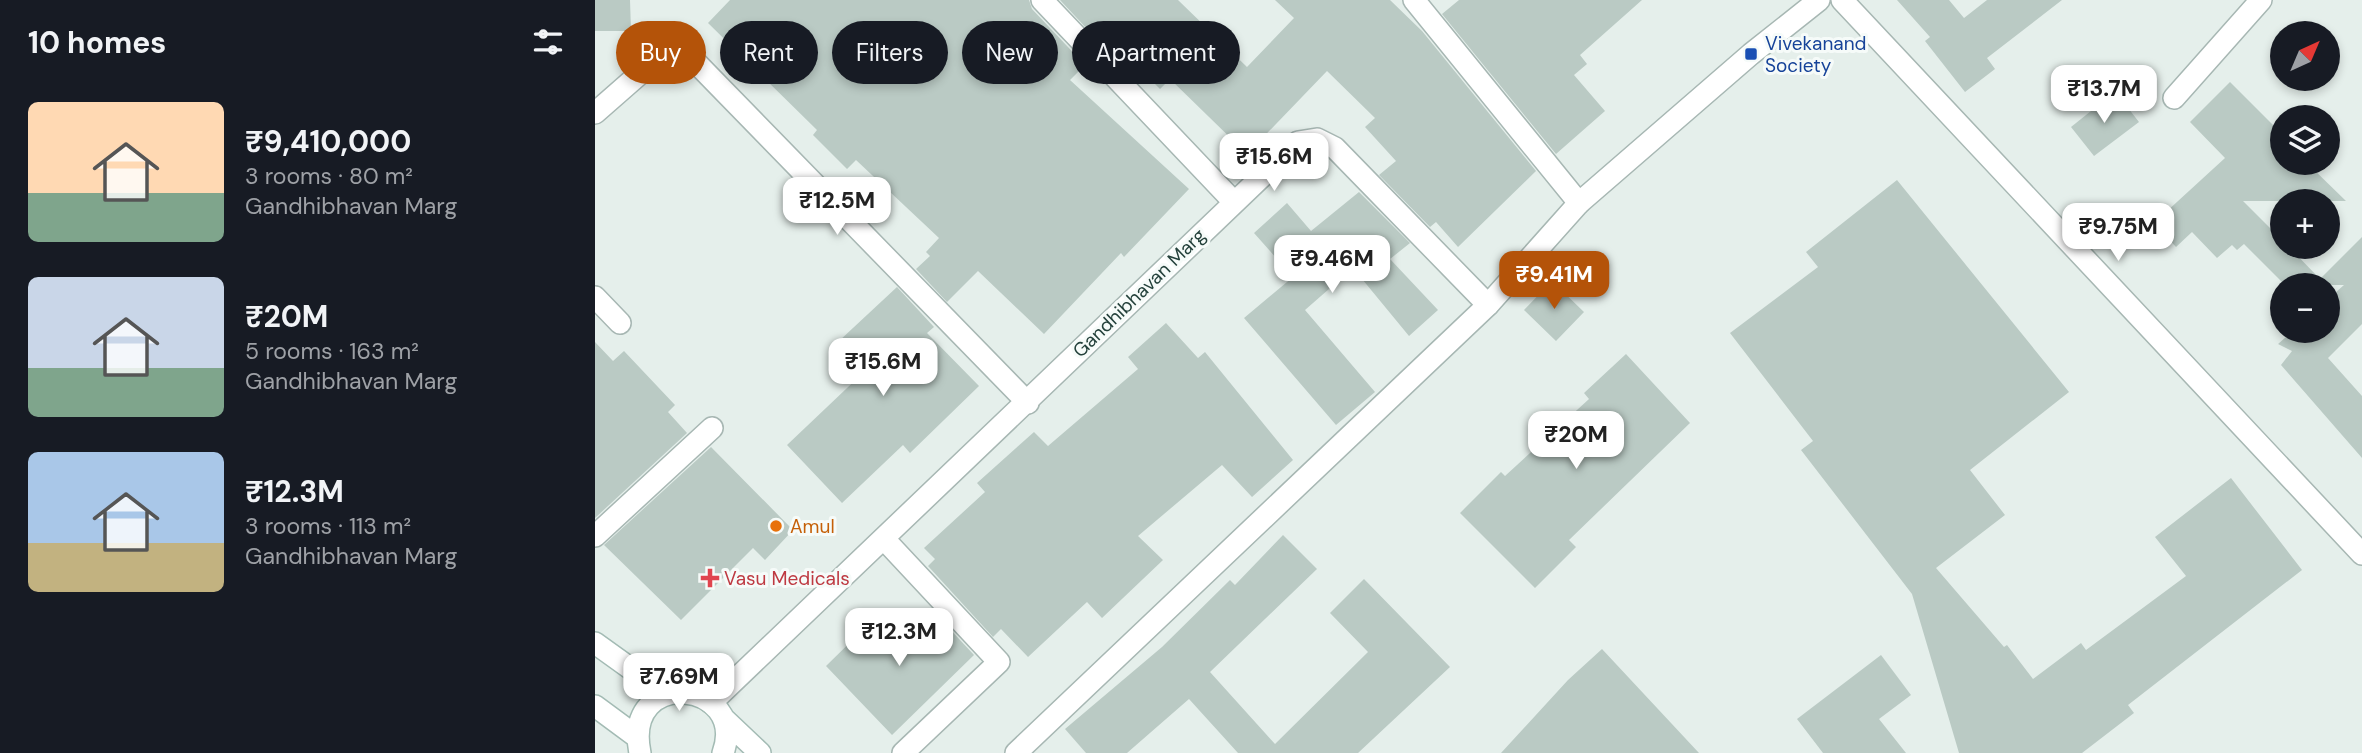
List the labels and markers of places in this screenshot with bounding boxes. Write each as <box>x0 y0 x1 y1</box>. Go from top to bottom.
place label: Vivekanand Society <box>1765 31 1867 78</box>
marker: Vivekanand Society <box>1743 46 1759 62</box>
pin: ₹13.7M <box>2047 66 2161 125</box>
pin: ₹15.6M <box>1217 134 1331 193</box>
pin: ₹12.5M <box>780 177 894 237</box>
pin: ₹9.75M <box>2061 204 2175 263</box>
pin: ₹9.46M <box>1275 236 1389 295</box>
pin: ₹9.41M <box>1497 252 1611 311</box>
pin: ₹15.6M <box>826 338 940 398</box>
pin: ₹20M <box>1535 412 1617 471</box>
place label: Amul <box>790 514 835 539</box>
marker: Amul <box>768 518 784 534</box>
place label: Vasu Medicals <box>724 566 850 591</box>
marker: Vasu Medicals <box>702 570 718 586</box>
pin: ₹12.3M <box>842 608 956 668</box>
pin: ₹7.69M <box>622 654 736 713</box>

